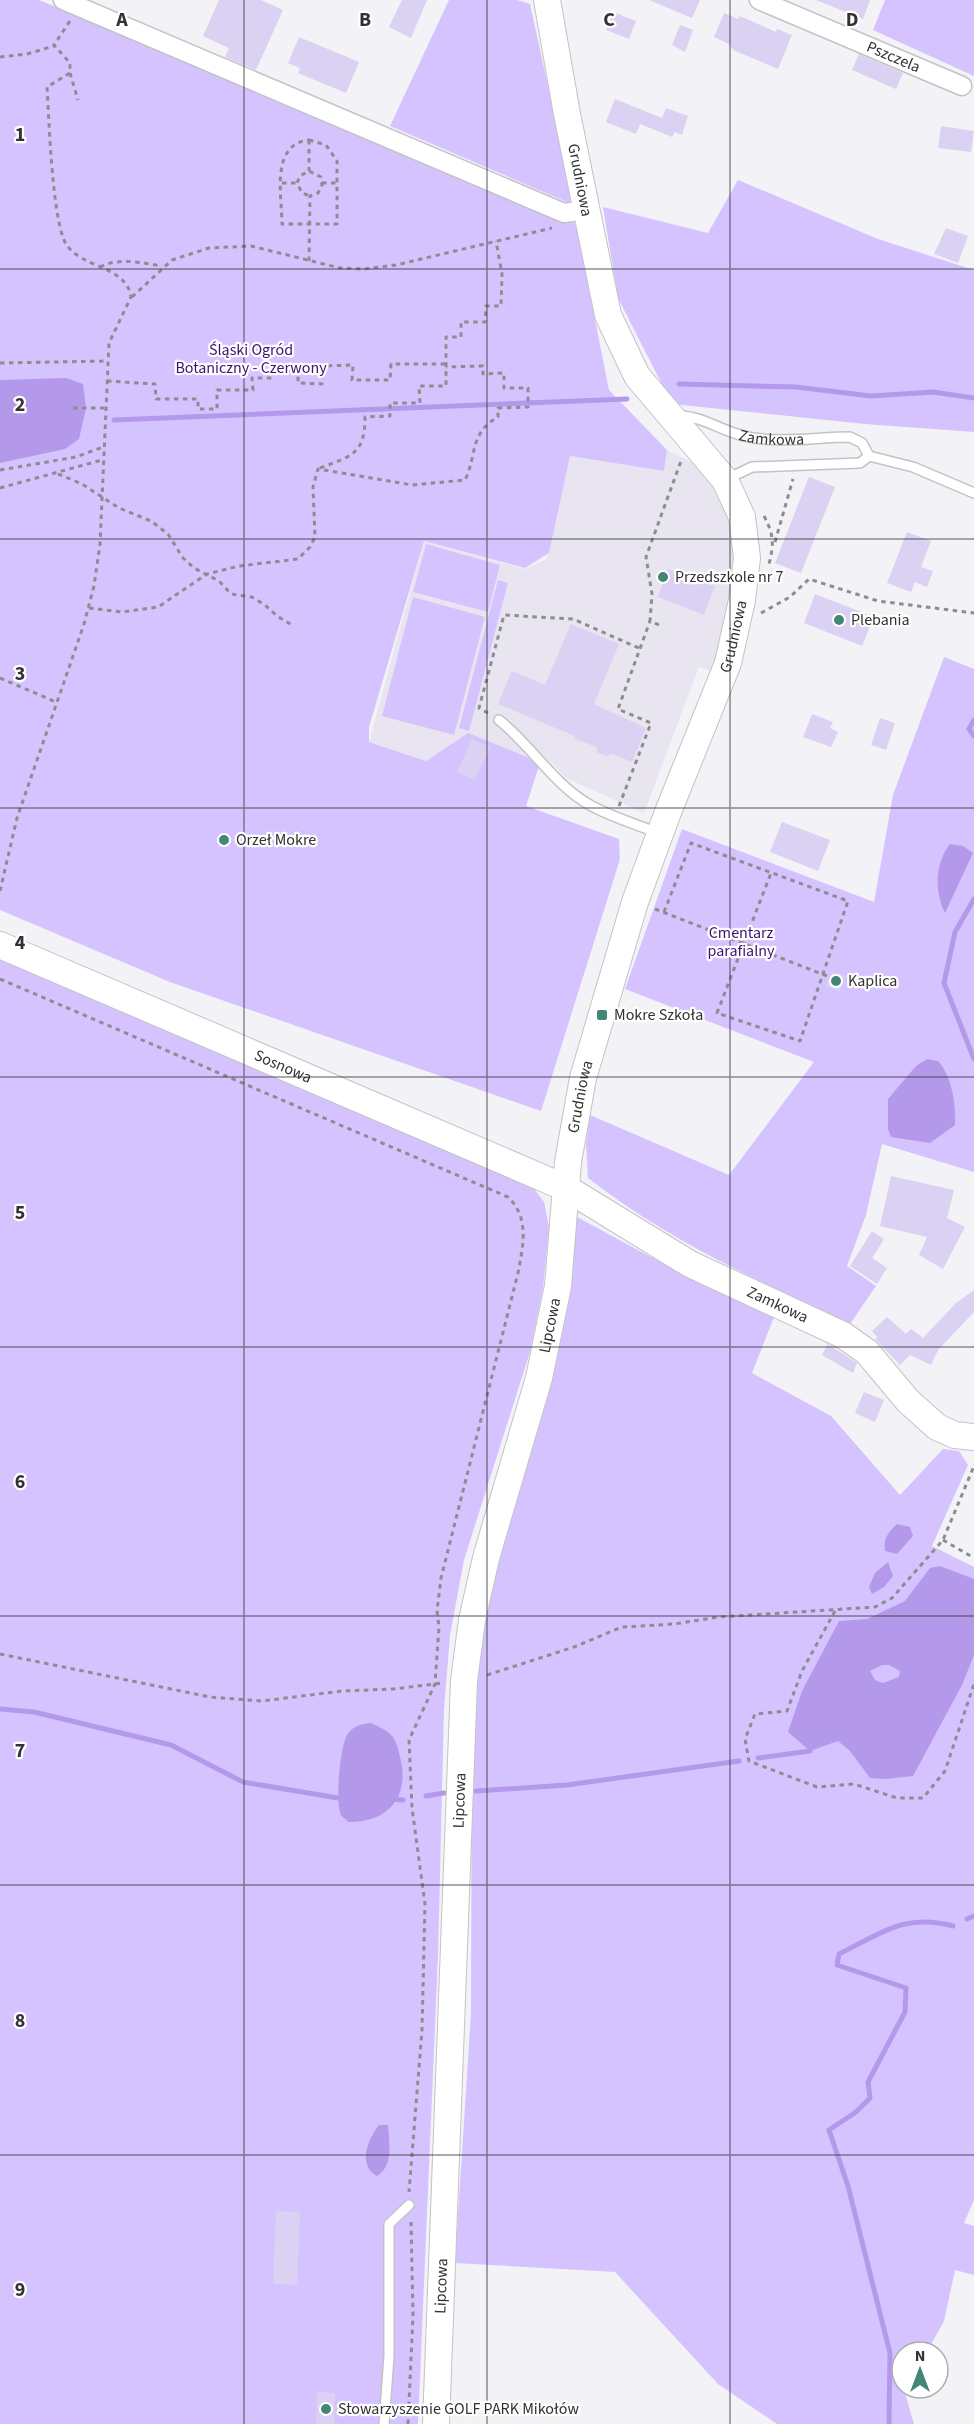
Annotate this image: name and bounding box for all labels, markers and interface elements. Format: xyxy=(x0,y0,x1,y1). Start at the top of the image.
text: A xyxy=(115,6,128,34)
text: B xyxy=(359,6,371,34)
text: C xyxy=(603,6,615,34)
text: D xyxy=(846,6,858,34)
street label: Pszczela xyxy=(863,36,924,78)
text: 1 xyxy=(15,121,25,149)
street label: Grudniowa xyxy=(562,142,598,218)
park label: Śląski Ogród Botaniczny - Czerwony xyxy=(175,339,327,379)
text: 2 xyxy=(15,391,25,419)
street label: Zamkowa xyxy=(737,424,805,451)
place label: Przedszkole nr 7 xyxy=(675,566,784,588)
marker: Przedszkole nr 7 xyxy=(656,570,670,584)
street label: Grudniowa xyxy=(714,598,753,676)
place label: Plebania xyxy=(851,609,910,631)
marker: Plebania xyxy=(832,613,846,627)
text: 3 xyxy=(15,660,25,688)
place label: Orzeł Mokre xyxy=(236,829,316,851)
marker: Orzeł Mokre xyxy=(217,833,231,847)
park label: Cmentarz parafialny xyxy=(708,922,775,962)
text: 4 xyxy=(15,929,26,957)
place label: Kaplica xyxy=(848,970,897,992)
marker: Kaplica xyxy=(829,974,843,988)
place label: Mokre Szkoła xyxy=(614,1004,703,1026)
marker: Mokre Szkoła xyxy=(595,1008,609,1022)
street label: Sosnowa xyxy=(251,1044,315,1089)
street label: Grudniowa xyxy=(562,1058,599,1135)
text: 5 xyxy=(15,1199,25,1227)
street label: Zamkowa xyxy=(743,1281,812,1328)
street label: Lipcowa xyxy=(533,1296,566,1355)
text: 6 xyxy=(15,1468,25,1496)
text: 7 xyxy=(15,1737,25,1765)
street label: Lipcowa xyxy=(447,1772,472,1829)
text: 8 xyxy=(15,2007,25,2035)
street label: Lipcowa xyxy=(429,2258,453,2314)
text: 9 xyxy=(15,2276,25,2304)
north arrow xyxy=(890,2340,950,2400)
text: N xyxy=(915,2345,925,2367)
place label: Stowarzyszenie GOLF PARK Mikołów xyxy=(338,2398,579,2420)
marker: Stowarzyszenie GOLF PARK Mikołów xyxy=(319,2402,333,2416)

